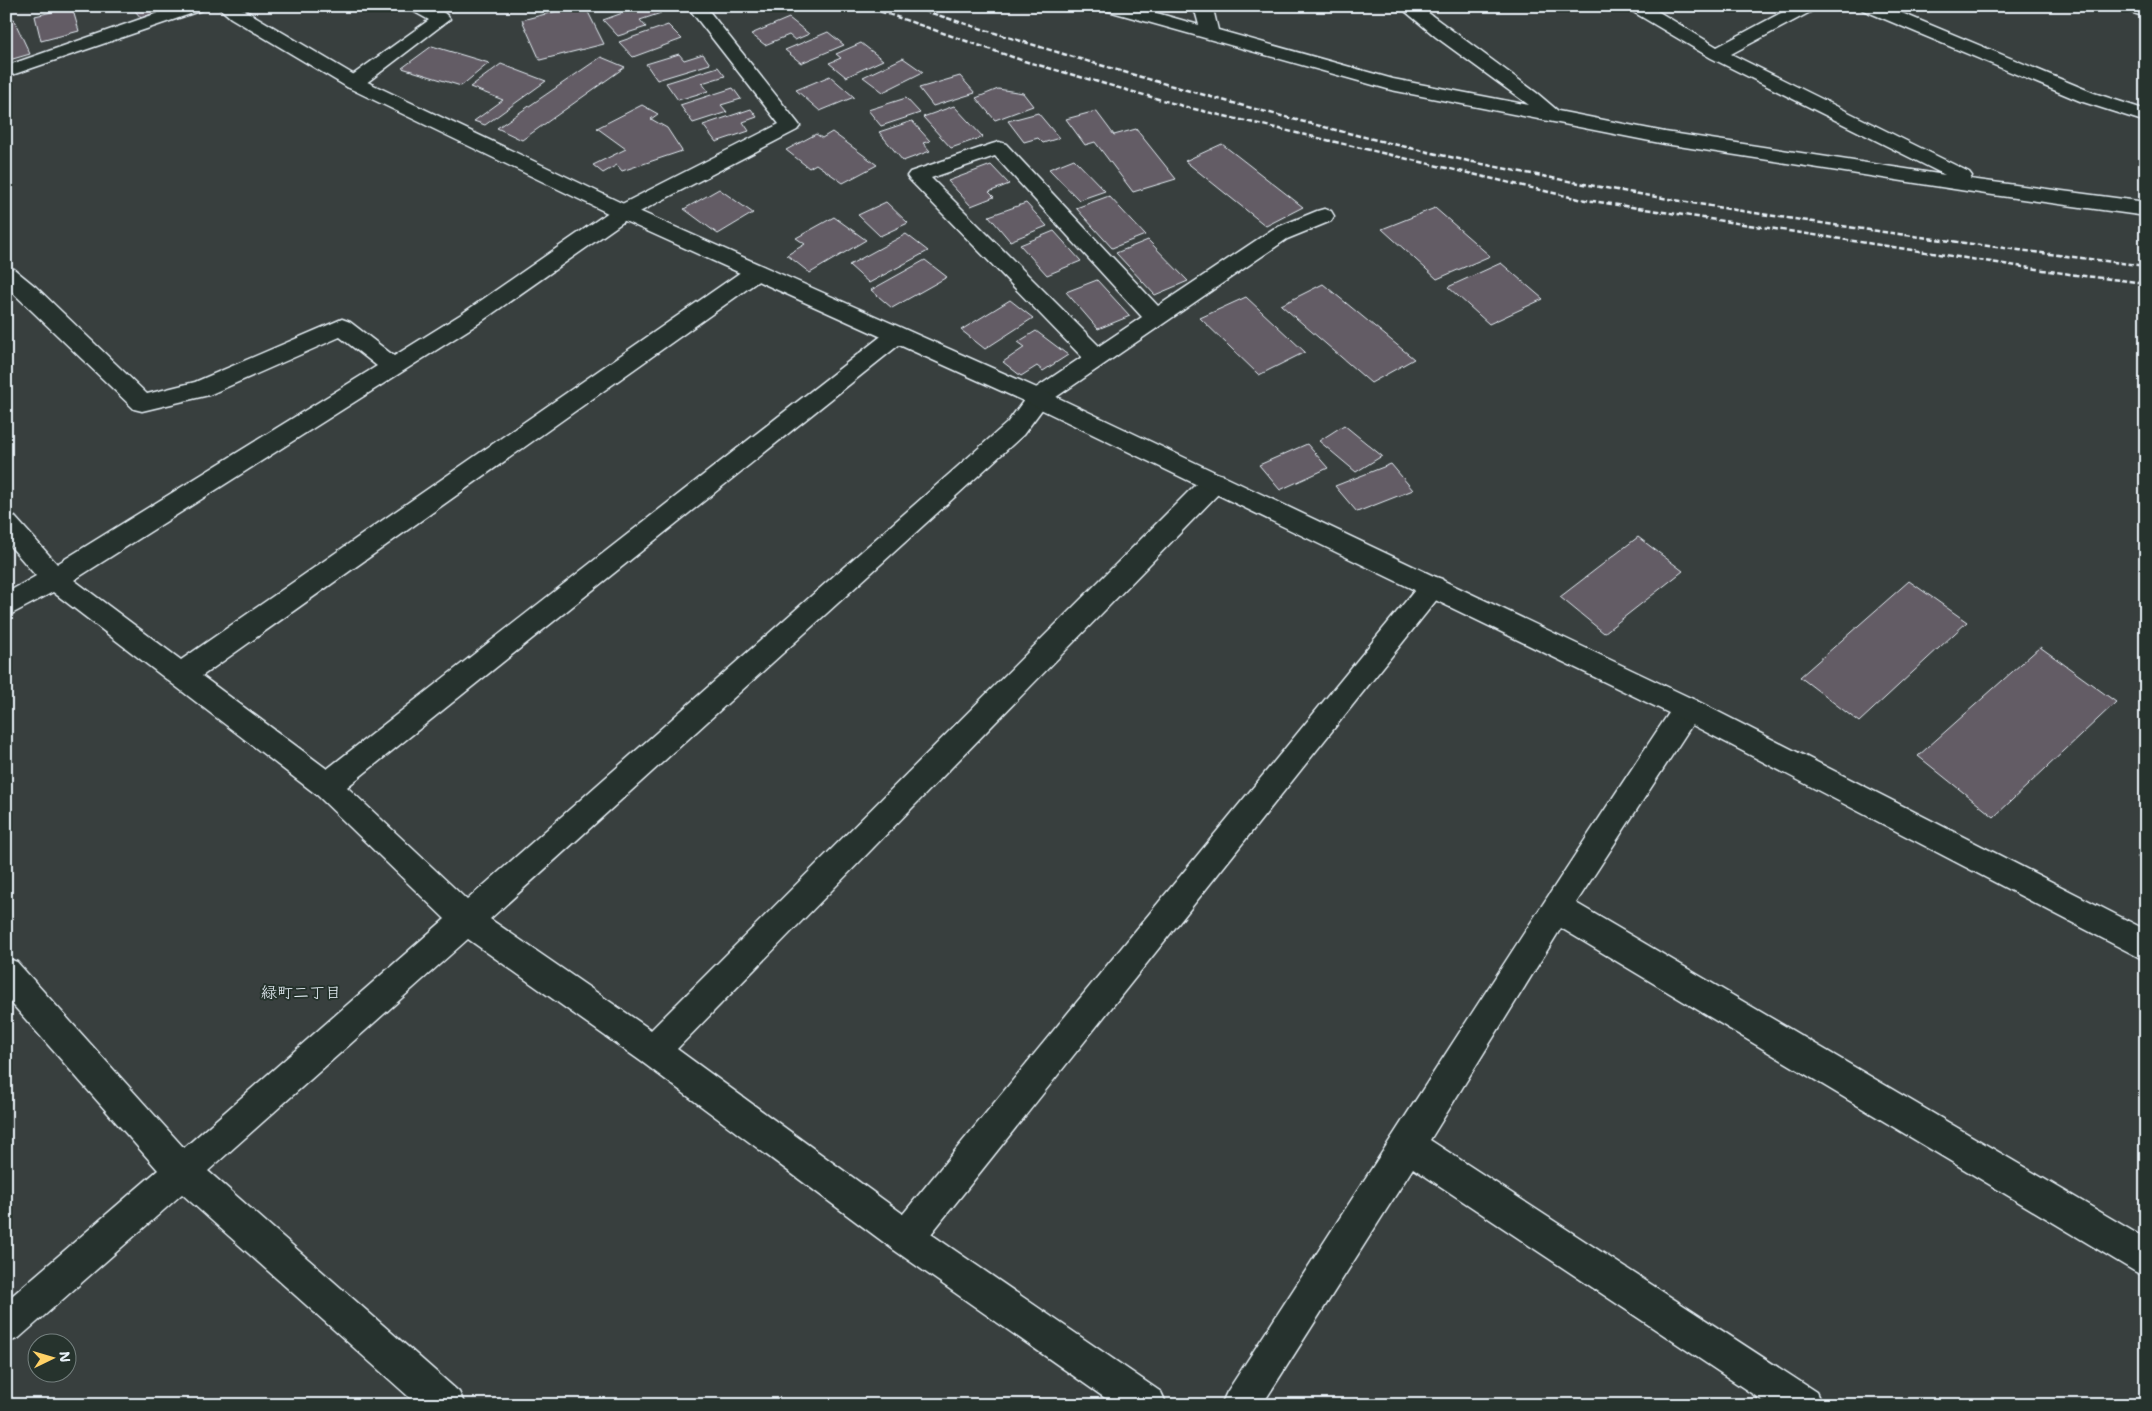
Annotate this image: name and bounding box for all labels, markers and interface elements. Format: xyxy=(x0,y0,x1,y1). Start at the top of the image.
district label: 緑町二丁目 xyxy=(261,982,341,1003)
north arrow xyxy=(28,1334,78,1384)
text: N xyxy=(56,1351,74,1363)

